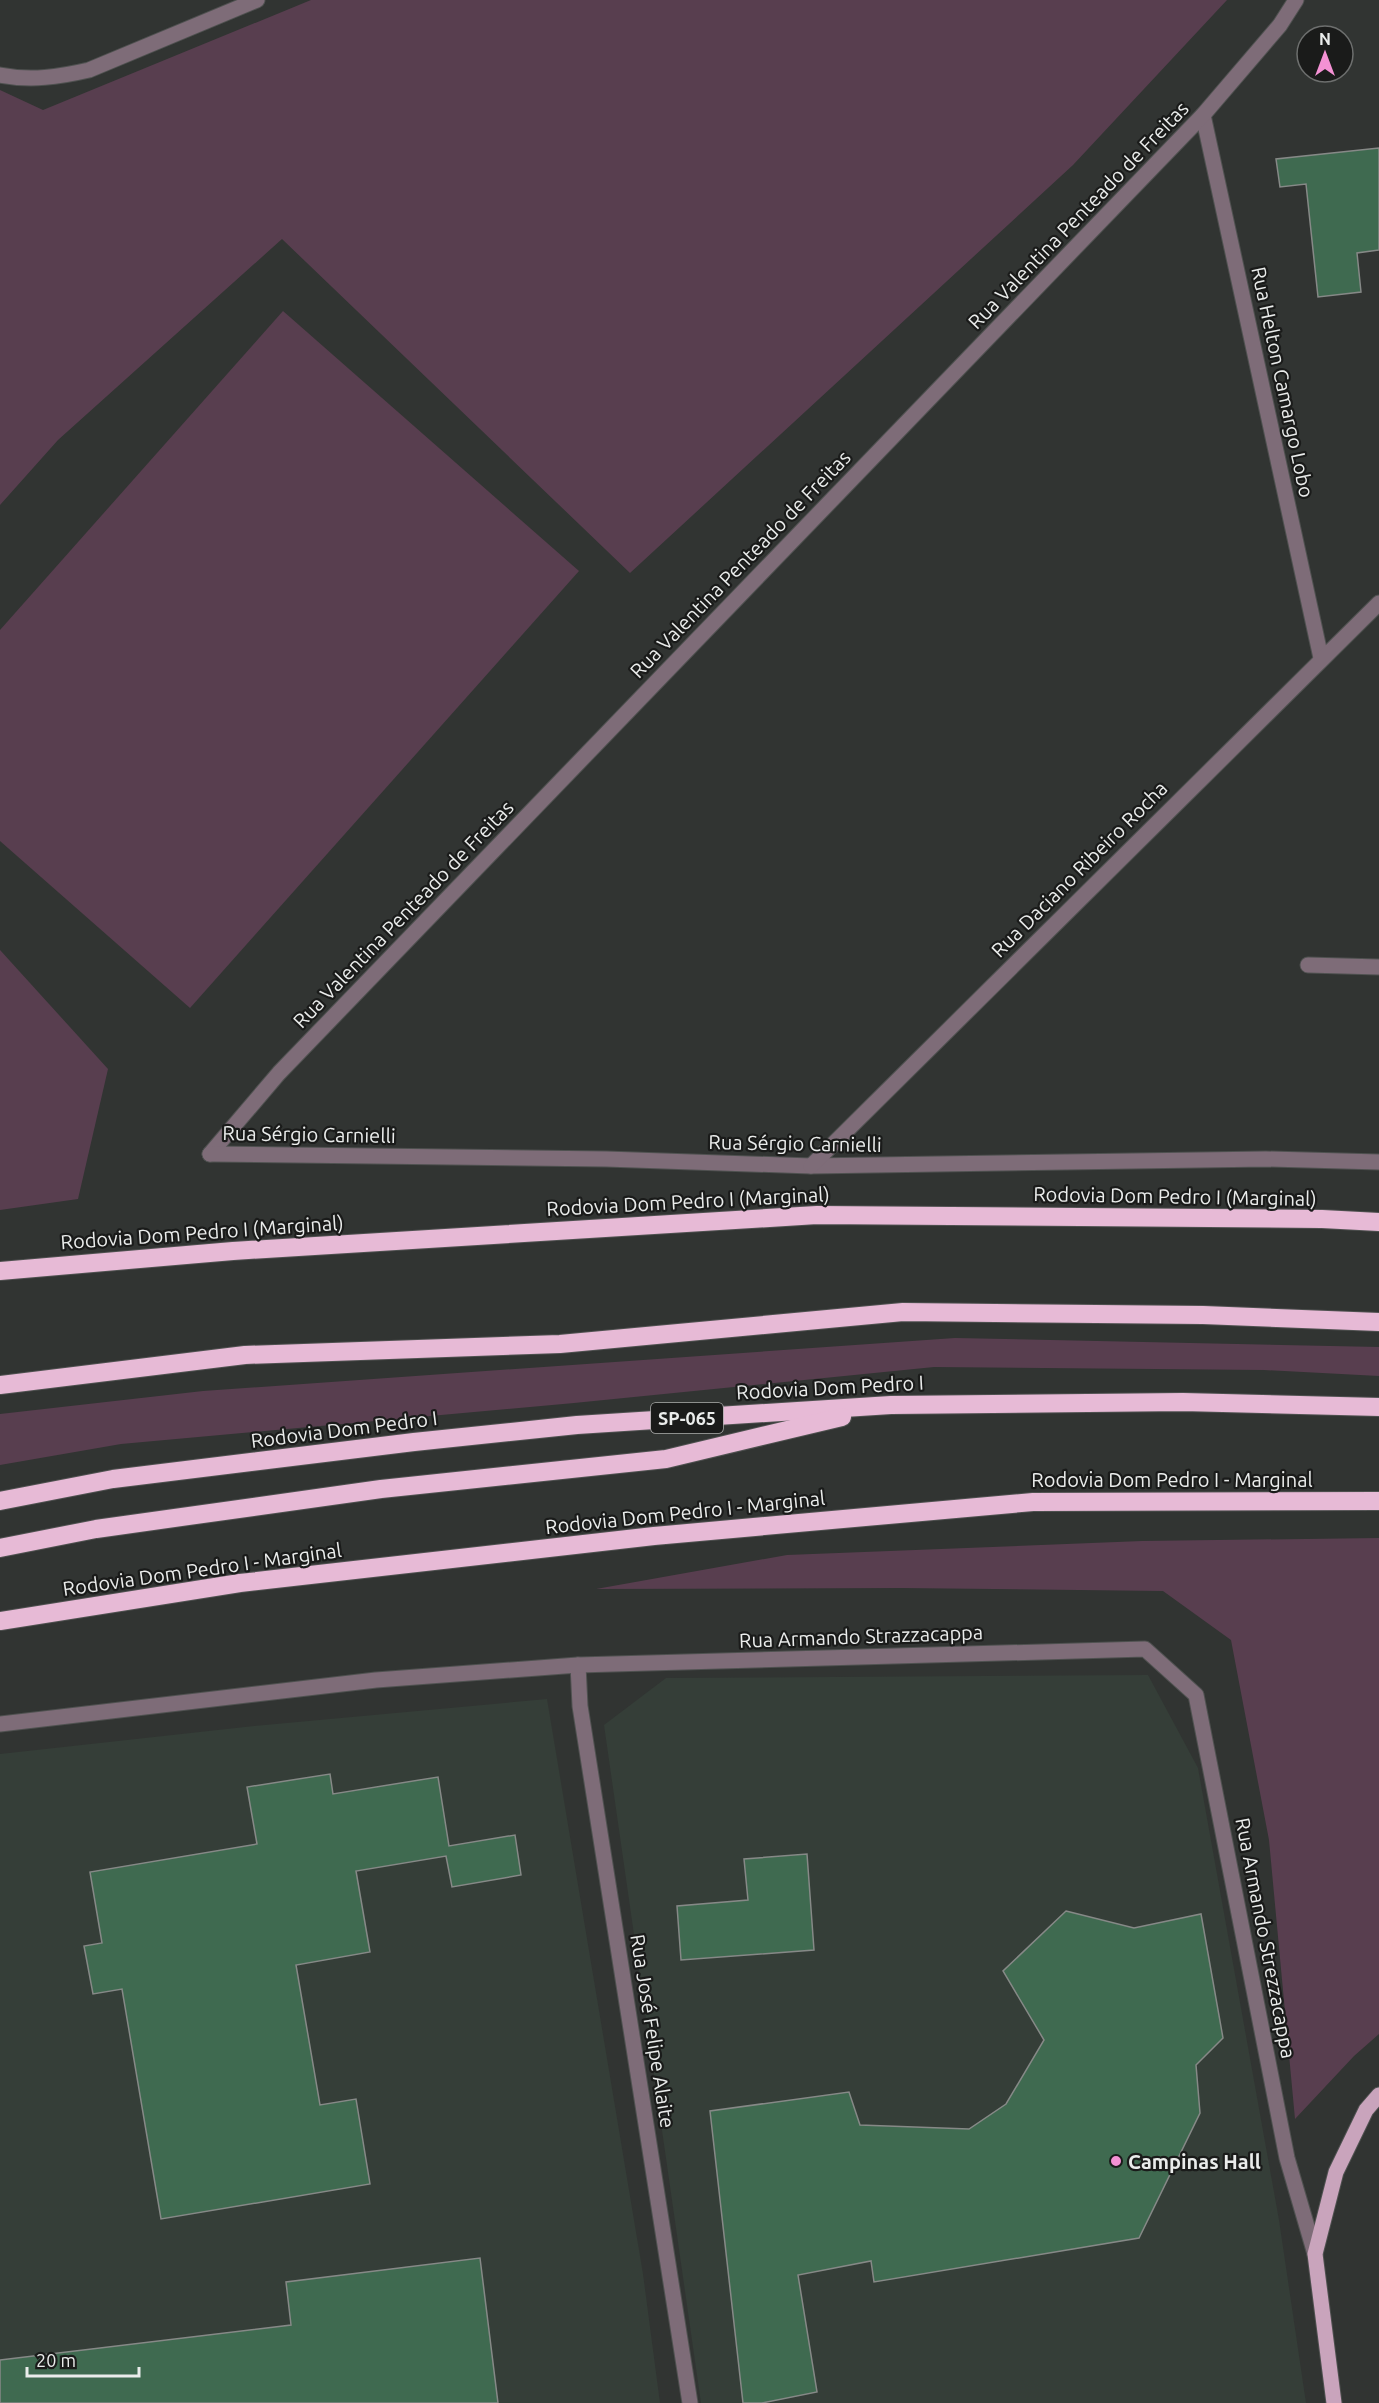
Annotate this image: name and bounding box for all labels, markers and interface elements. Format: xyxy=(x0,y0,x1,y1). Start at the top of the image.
north arrow xyxy=(1295,24,1355,84)
text: N xyxy=(1319,30,1331,48)
street label: Rua Valentina Penteado de Freitas xyxy=(963,97,1193,333)
street label: Rua Helton Camargo Lobo xyxy=(1247,265,1319,499)
street label: Rua Valentina Penteado de Freitas xyxy=(625,446,855,682)
street label: Rua Daciano Ribeiro Rocha xyxy=(986,776,1172,962)
street label: Rua Valentina Penteado de Freitas xyxy=(288,796,518,1032)
street label: Rua Sérgio Carnielli xyxy=(222,1121,396,1147)
street label: Rua Sérgio Carnielli xyxy=(708,1130,882,1156)
street label: Rodovia Dom Pedro I (Marginal) xyxy=(546,1182,830,1220)
street label: Rodovia Dom Pedro I (Marginal) xyxy=(1033,1182,1317,1210)
street label: Rodovia Dom Pedro I (Marginal) xyxy=(60,1211,344,1253)
street label: Rodovia Dom Pedro I xyxy=(736,1371,924,1403)
road number: SP-065 xyxy=(651,1403,723,1433)
street label: Rodovia Dom Pedro I xyxy=(249,1406,439,1452)
street label: Rodovia Dom Pedro I - Marginal xyxy=(1031,1468,1313,1491)
street label: Rodovia Dom Pedro I - Marginal xyxy=(544,1486,826,1538)
street label: Rodovia Dom Pedro I - Marginal xyxy=(61,1538,343,1600)
street label: Rua Armando Strazzacappa xyxy=(739,1620,983,1652)
street label: Rua Armando Strezzacappa xyxy=(1231,1816,1301,2060)
street label: Rua José Felipe Alaite xyxy=(626,1932,680,2130)
place label: Campinas Hall xyxy=(1128,2150,1261,2173)
marker: Campinas Hall xyxy=(1109,2154,1123,2168)
scale bar xyxy=(27,2340,140,2378)
text: 20 m xyxy=(36,2350,76,2370)

